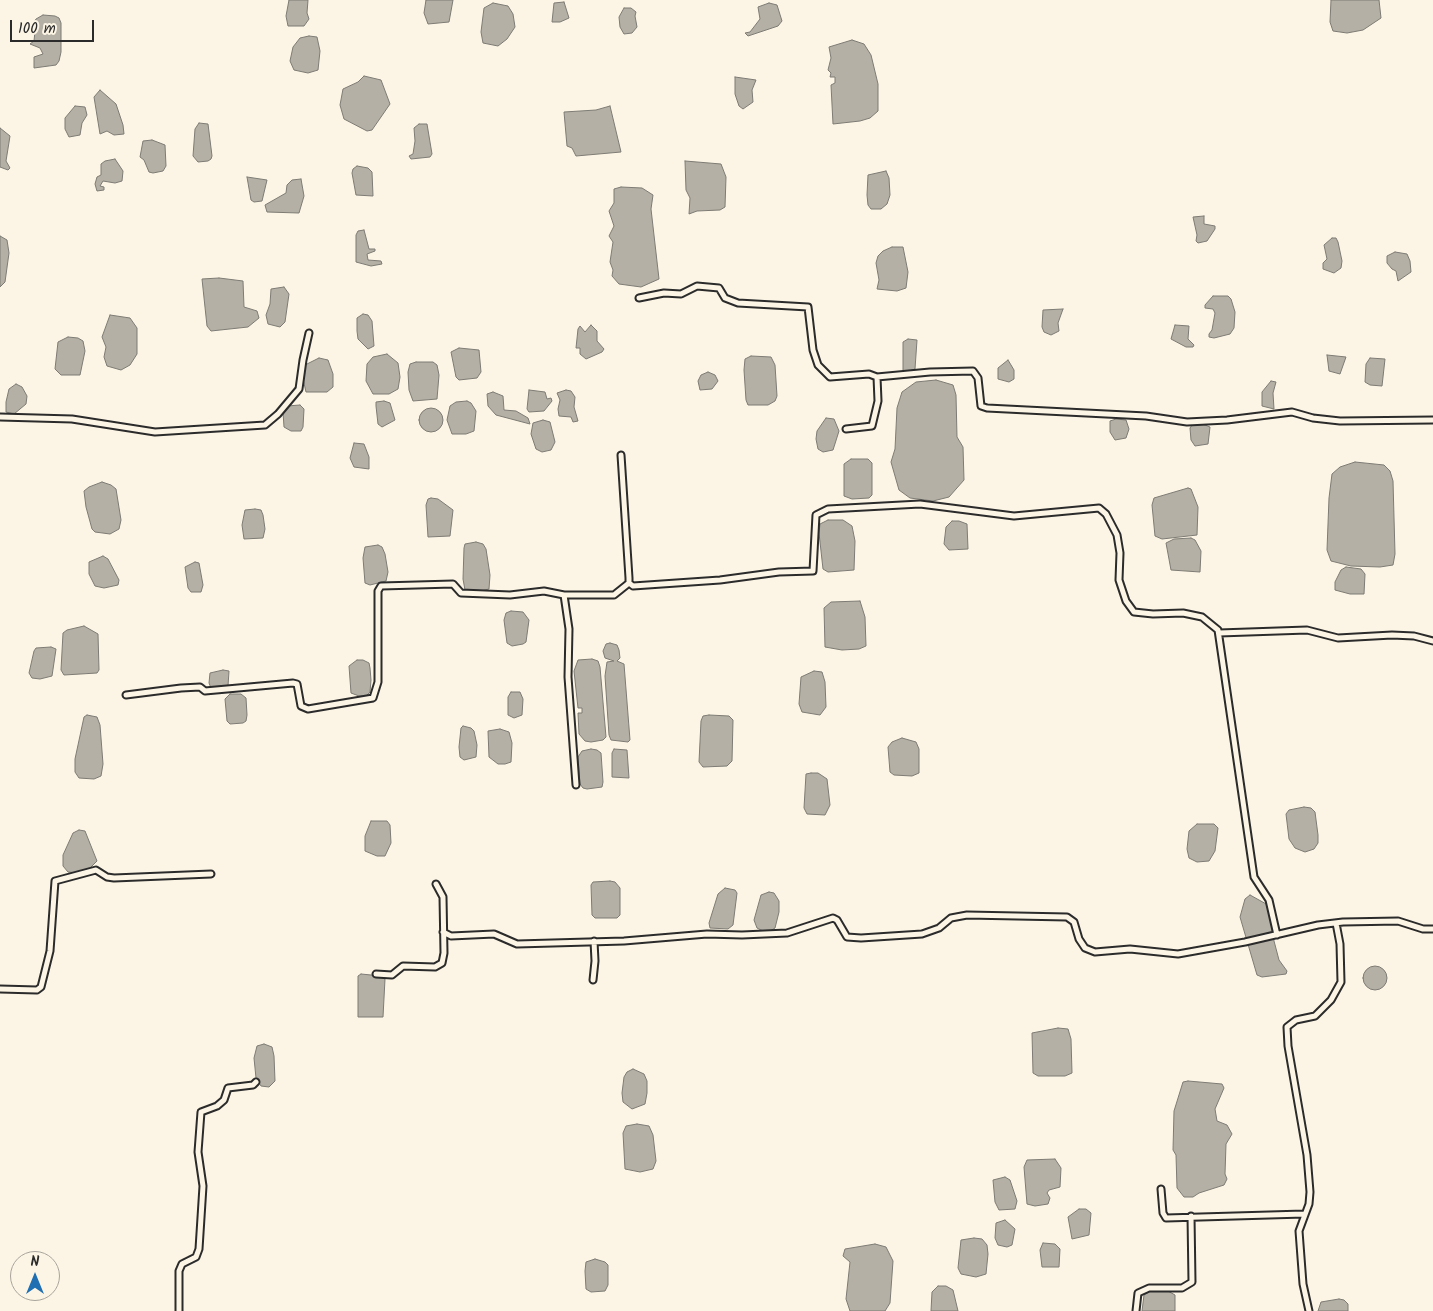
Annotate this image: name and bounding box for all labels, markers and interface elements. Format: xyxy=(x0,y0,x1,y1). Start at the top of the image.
scale bar xyxy=(12,10,96,42)
text: 100 m xyxy=(18,17,56,41)
north arrow xyxy=(10,1251,60,1301)
text: N xyxy=(31,1251,39,1273)

